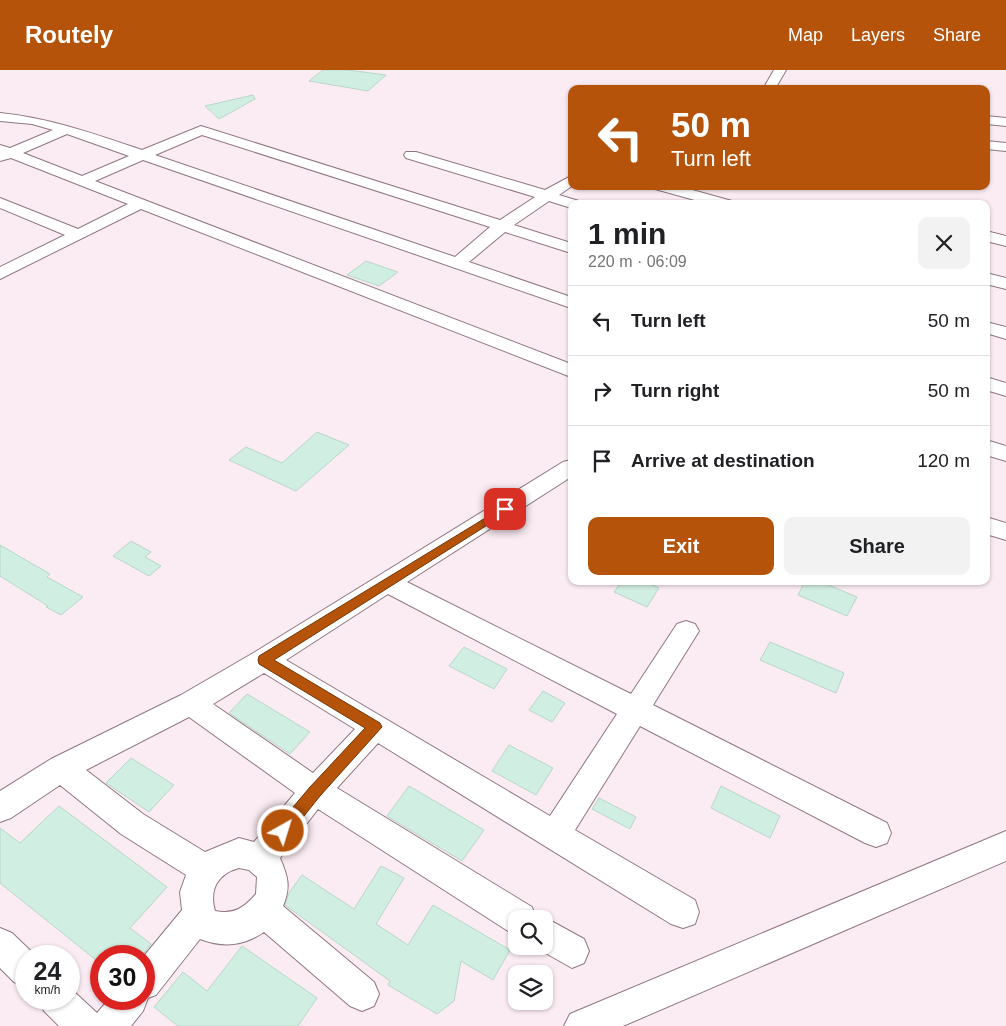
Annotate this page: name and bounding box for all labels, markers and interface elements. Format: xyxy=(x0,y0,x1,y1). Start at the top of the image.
text: Routely xyxy=(25,21,113,48)
text: Map xyxy=(788,25,823,45)
text: Layers xyxy=(851,25,905,45)
text: Share xyxy=(933,25,981,45)
icon: left xyxy=(588,105,653,170)
text: 50 m xyxy=(671,105,751,144)
text: Turn left xyxy=(671,146,751,171)
text: 1 min xyxy=(588,217,666,250)
button: close xyxy=(918,217,970,269)
text: 220 m · 06:09 xyxy=(588,253,687,270)
icon: left xyxy=(588,307,616,335)
text: Turn left xyxy=(631,310,706,331)
text: 50 m xyxy=(928,310,970,331)
icon: right xyxy=(588,377,616,405)
text: Turn right xyxy=(631,380,719,401)
text: 50 m xyxy=(928,380,970,401)
icon: arrive xyxy=(588,447,616,475)
text: Arrive at destination xyxy=(631,450,815,471)
text: 120 m xyxy=(917,450,970,471)
pin xyxy=(484,488,526,530)
icon: arrive xyxy=(491,495,519,523)
button: Exit xyxy=(588,517,774,575)
button: Share xyxy=(784,517,970,575)
position arrow xyxy=(256,804,308,856)
map controls xyxy=(508,910,553,1010)
button: search xyxy=(508,910,553,955)
speed limit sign: 30 xyxy=(90,945,155,1010)
text: 24 xyxy=(34,957,61,985)
button: layers xyxy=(508,965,553,1010)
text: km/h xyxy=(34,983,61,997)

